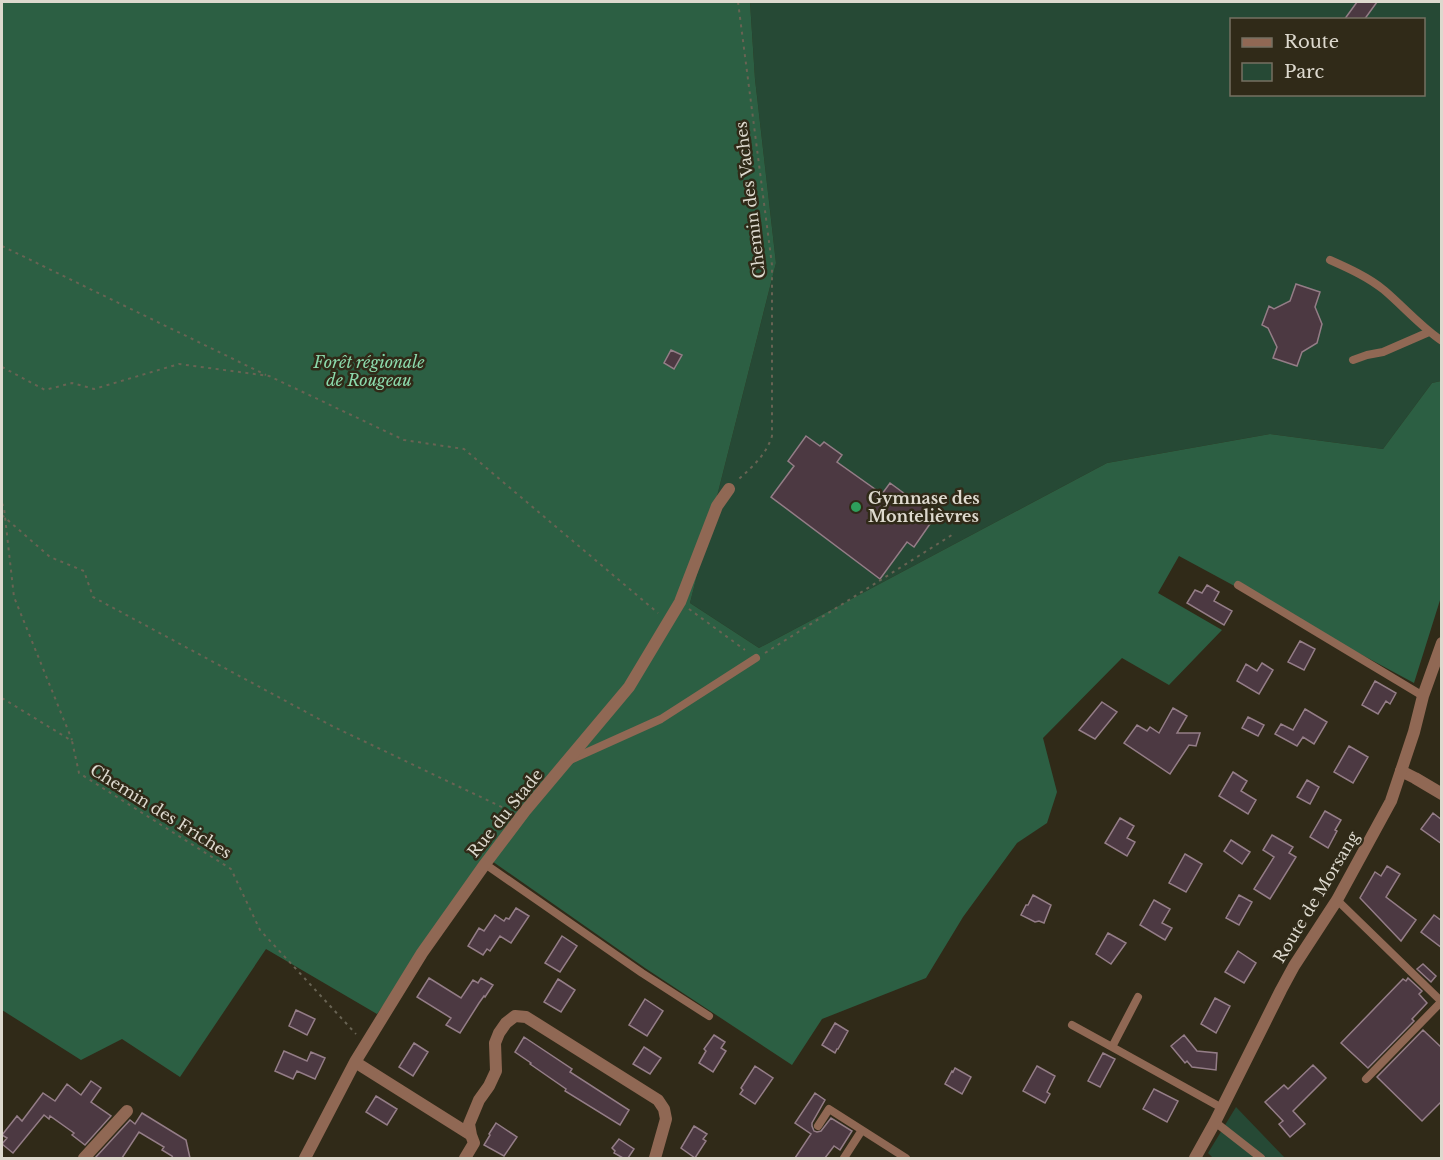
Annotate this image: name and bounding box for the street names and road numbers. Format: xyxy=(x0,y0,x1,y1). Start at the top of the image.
street label: Chemin des Vaches xyxy=(730,120,770,280)
street label: Chemin des Friches xyxy=(87,759,235,863)
street label: Rue du Stade xyxy=(463,765,547,861)
street label: Route de Morsang xyxy=(1269,827,1363,966)

